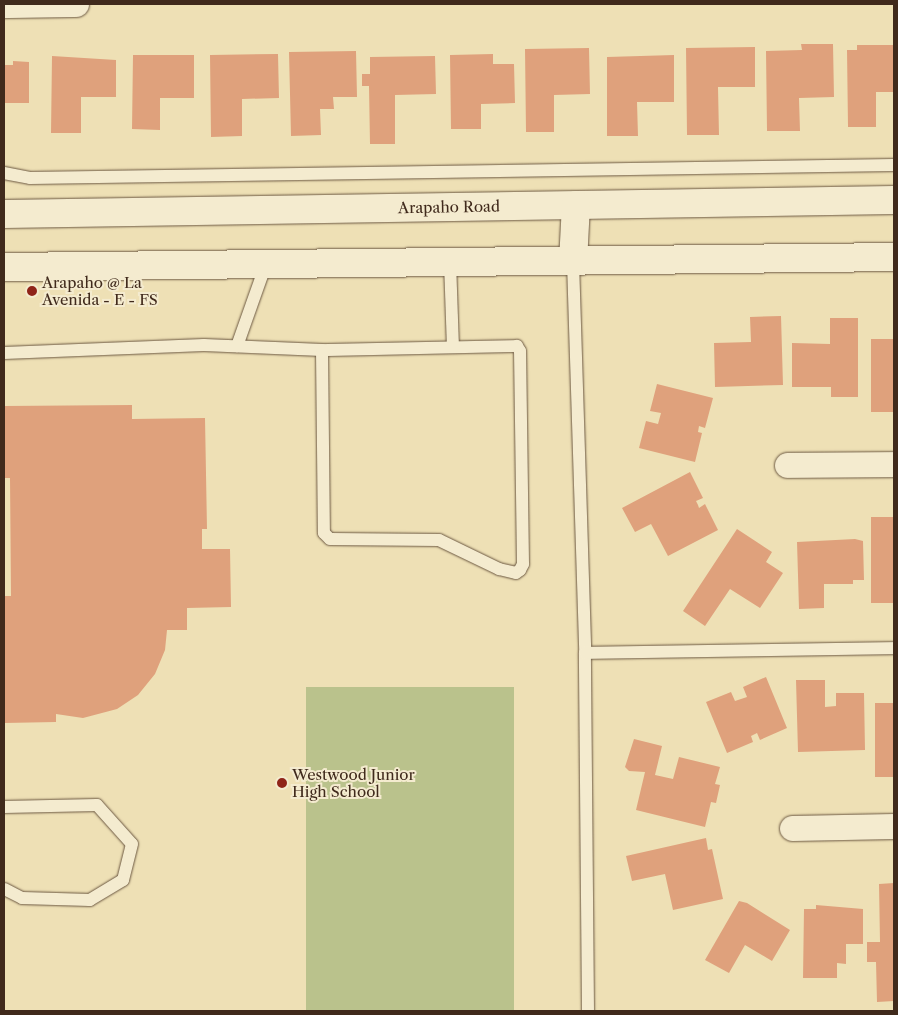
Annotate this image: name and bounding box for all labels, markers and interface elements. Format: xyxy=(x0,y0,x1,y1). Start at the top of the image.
street label: Arapaho Road xyxy=(398,197,500,217)
place label: Arapaho @ La Avenida - E - FS xyxy=(42,273,158,308)
marker: Arapaho @ La Avenida - E - FS xyxy=(26,285,38,297)
place label: Westwood Junior High School xyxy=(292,765,415,800)
marker: Westwood Junior High School xyxy=(276,777,288,789)

